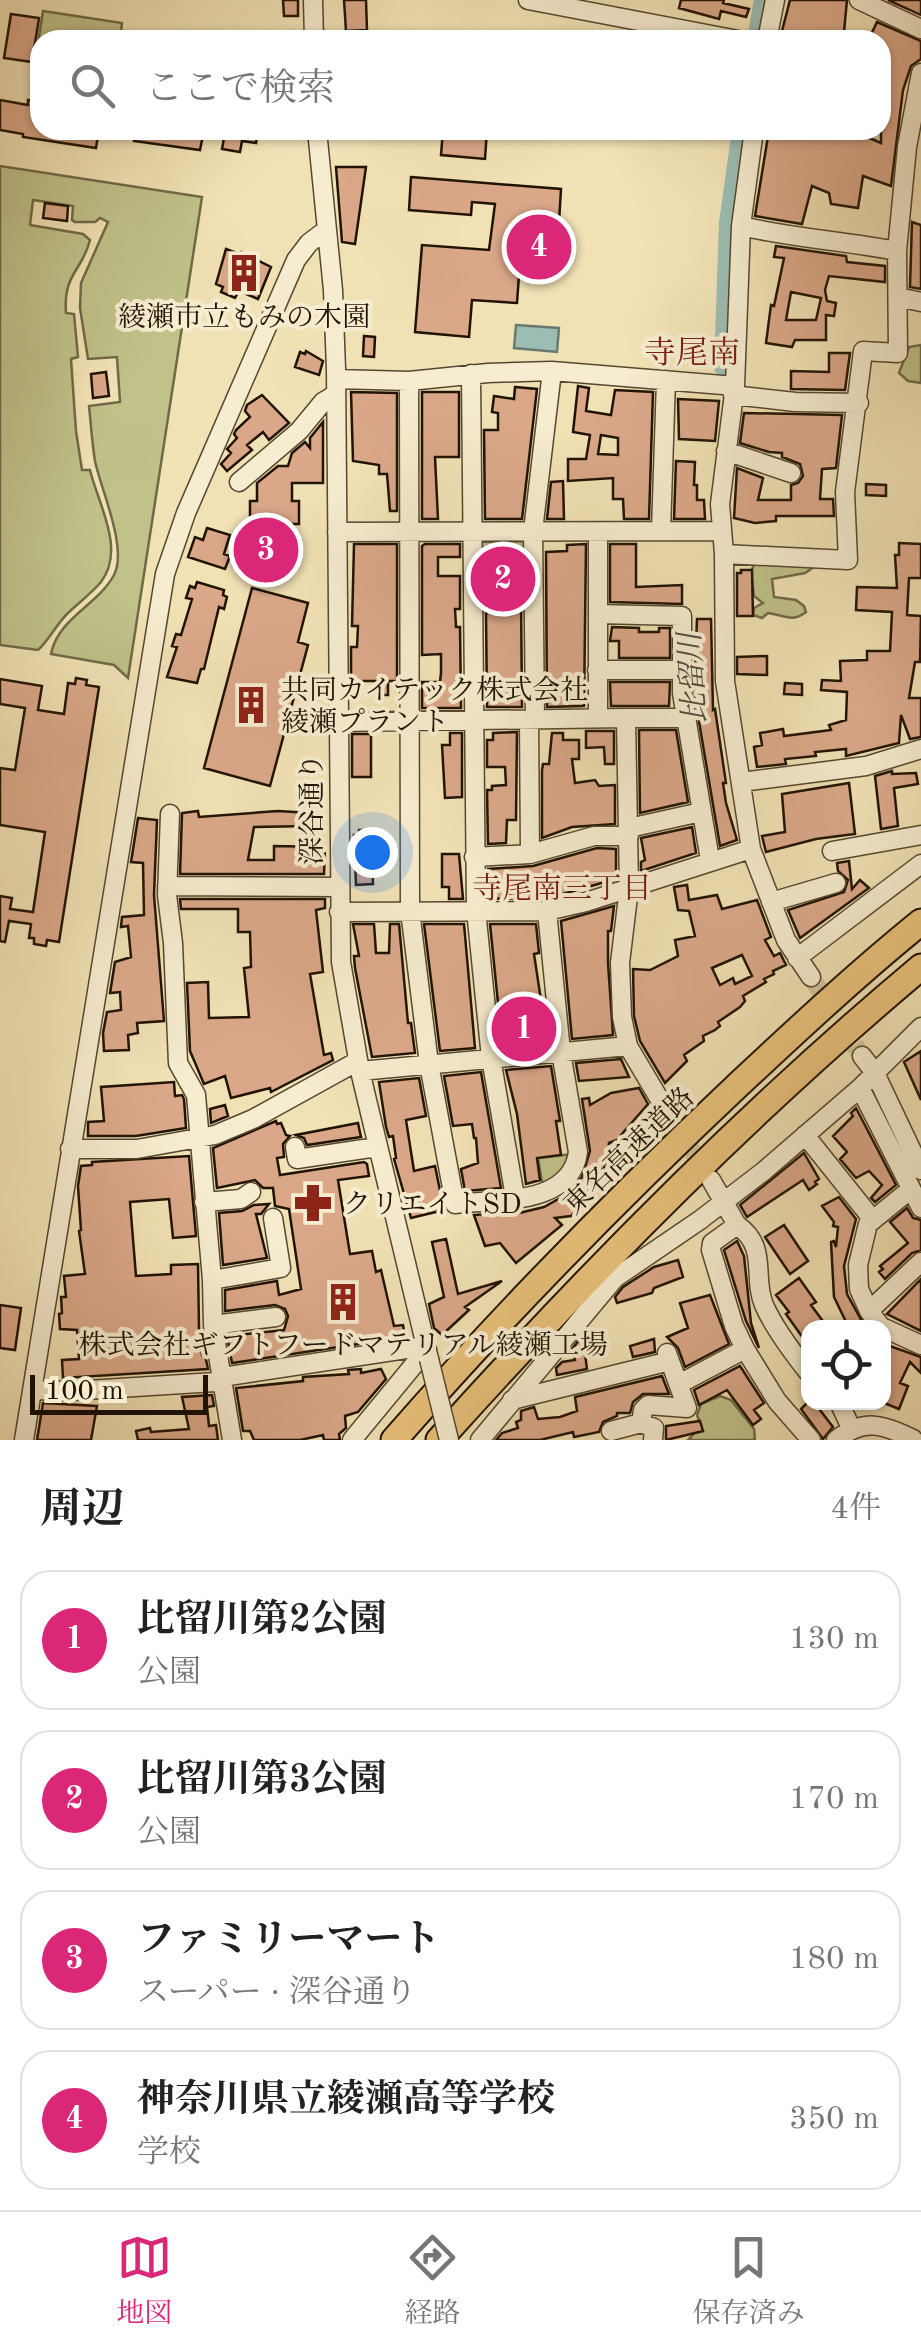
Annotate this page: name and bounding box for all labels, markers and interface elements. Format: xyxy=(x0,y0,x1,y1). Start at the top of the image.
search box xyxy=(30,30,891,140)
icon: search xyxy=(65,58,120,113)
text: ここで検索 xyxy=(145,71,335,109)
pin: 4 xyxy=(506,210,572,284)
building icon: 綾瀬市立もみの木園 xyxy=(223,252,265,294)
place label: 綾瀬市立もみの木園 xyxy=(118,302,370,333)
district label: 寺尾南 xyxy=(644,336,740,371)
pin: 3 xyxy=(234,512,298,588)
pin: 2 xyxy=(470,542,536,616)
water label: 比留川 xyxy=(673,629,712,724)
place label: 共同カイテック株式会社 綾瀬プラント xyxy=(281,675,588,738)
building icon: 共同カイテック株式会社 綾瀬プラント xyxy=(230,684,272,726)
street label: 深谷通り xyxy=(297,753,328,865)
your location xyxy=(347,827,398,878)
district label: 寺尾南三丁目 xyxy=(472,872,652,905)
pin: 1 xyxy=(492,992,556,1066)
street label: 東名高速道路 xyxy=(558,1082,700,1221)
pharmacy icon: クリエイトSD xyxy=(292,1182,334,1224)
place label: クリエイトSD xyxy=(343,1191,522,1220)
building icon: 株式会社ギフトフードマテリアル綾瀬工場 xyxy=(322,1281,364,1323)
map controls xyxy=(801,1320,891,1410)
button: locate xyxy=(801,1320,891,1410)
place label: 株式会社ギフトフードマテリアル綾瀬工場 xyxy=(78,1330,608,1361)
scale bar xyxy=(30,1370,208,1414)
text: 100 m xyxy=(45,1378,124,1406)
text: 周辺 xyxy=(40,1490,124,1532)
text: 4件 xyxy=(830,1494,881,1526)
text: 比留川第2公園 xyxy=(137,1602,387,1640)
text: 1 xyxy=(65,1624,84,1656)
text: 130 m xyxy=(789,1624,879,1656)
text: 公園 xyxy=(137,1658,201,1690)
text: 比留川第3公園 xyxy=(137,1762,387,1800)
text: 2 xyxy=(65,1784,84,1816)
text: 170 m xyxy=(789,1784,879,1816)
text: 公園 xyxy=(137,1818,201,1850)
text: ファミリーマート xyxy=(137,1922,440,1960)
text: 3 xyxy=(65,1944,84,1976)
text: 180 m xyxy=(789,1944,879,1976)
text: スーパー · 深谷通り xyxy=(137,1978,417,2010)
text: 神奈川県立綾瀬高等学校 xyxy=(137,2082,555,2120)
text: 4 xyxy=(65,2104,84,2136)
text: 350 m xyxy=(789,2104,879,2136)
text: 学校 xyxy=(137,2138,201,2170)
tab: 地図 xyxy=(116,2230,172,2333)
tab: 経路 xyxy=(404,2230,461,2333)
tab: 保存済み xyxy=(693,2230,805,2333)

